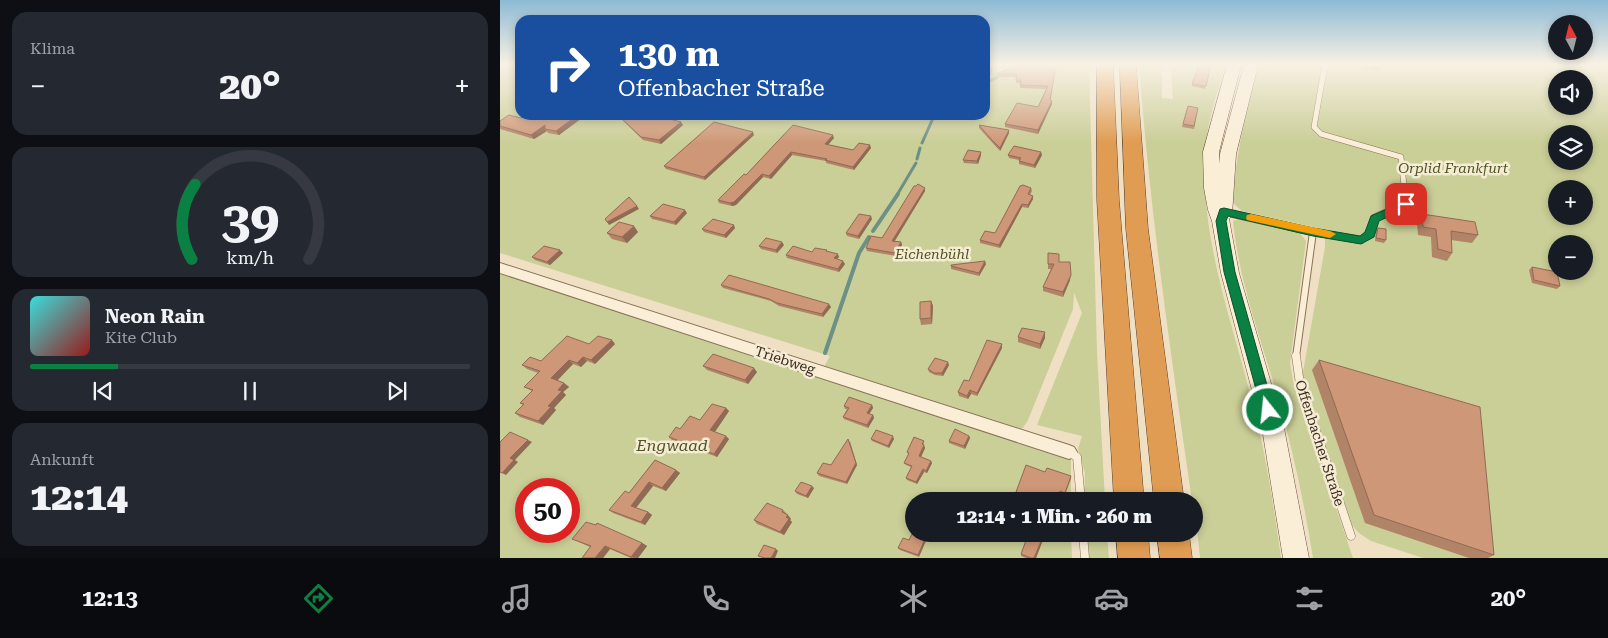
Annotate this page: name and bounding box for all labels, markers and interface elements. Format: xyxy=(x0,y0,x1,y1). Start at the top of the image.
north arrow xyxy=(1548,15,1592,60)
map controls xyxy=(1548,15,1593,280)
text: 130 m xyxy=(618,34,719,75)
icon: right xyxy=(535,35,600,100)
text: Klima xyxy=(30,39,75,58)
text: 20° xyxy=(219,64,281,108)
text: − xyxy=(30,70,46,103)
text: + xyxy=(454,70,470,103)
button: sound xyxy=(1548,70,1593,115)
text: Offenbacher Straße xyxy=(618,76,825,101)
button: layers xyxy=(1548,125,1593,170)
park label: Orplid Frankfurt xyxy=(1398,160,1509,176)
button: + xyxy=(1548,180,1593,225)
pin xyxy=(1385,183,1427,225)
text: 39 xyxy=(221,190,279,251)
icon: arrive xyxy=(1392,190,1420,218)
button: − xyxy=(1548,235,1593,280)
park label: Eichenbühl xyxy=(894,246,969,262)
text: km/h xyxy=(226,247,274,268)
text: Neon Rain xyxy=(105,305,205,328)
text: Kite Club xyxy=(105,328,177,347)
street label: Triebweg xyxy=(753,343,817,377)
icon: previous xyxy=(89,377,117,405)
icon: pause xyxy=(236,377,264,405)
icon: next xyxy=(383,377,411,405)
street label: Offenbacher Straße xyxy=(1292,378,1348,508)
position arrow xyxy=(1241,383,1293,435)
park label: Engwaad xyxy=(635,436,708,455)
text: Ankunft xyxy=(30,450,94,469)
text: 12:14 xyxy=(30,475,128,519)
speed limit sign: 50 xyxy=(515,478,580,543)
text: 12:14 · 1 Min. · 260 m xyxy=(956,505,1152,528)
icon: directions xyxy=(301,581,336,616)
icon: music xyxy=(499,581,534,616)
icon: phone xyxy=(698,581,733,616)
icon: climate xyxy=(896,581,931,616)
icon: car xyxy=(1094,581,1129,616)
icon: filters xyxy=(1292,581,1327,616)
text: 12:13 xyxy=(82,586,138,611)
text: 20° xyxy=(1491,586,1526,611)

